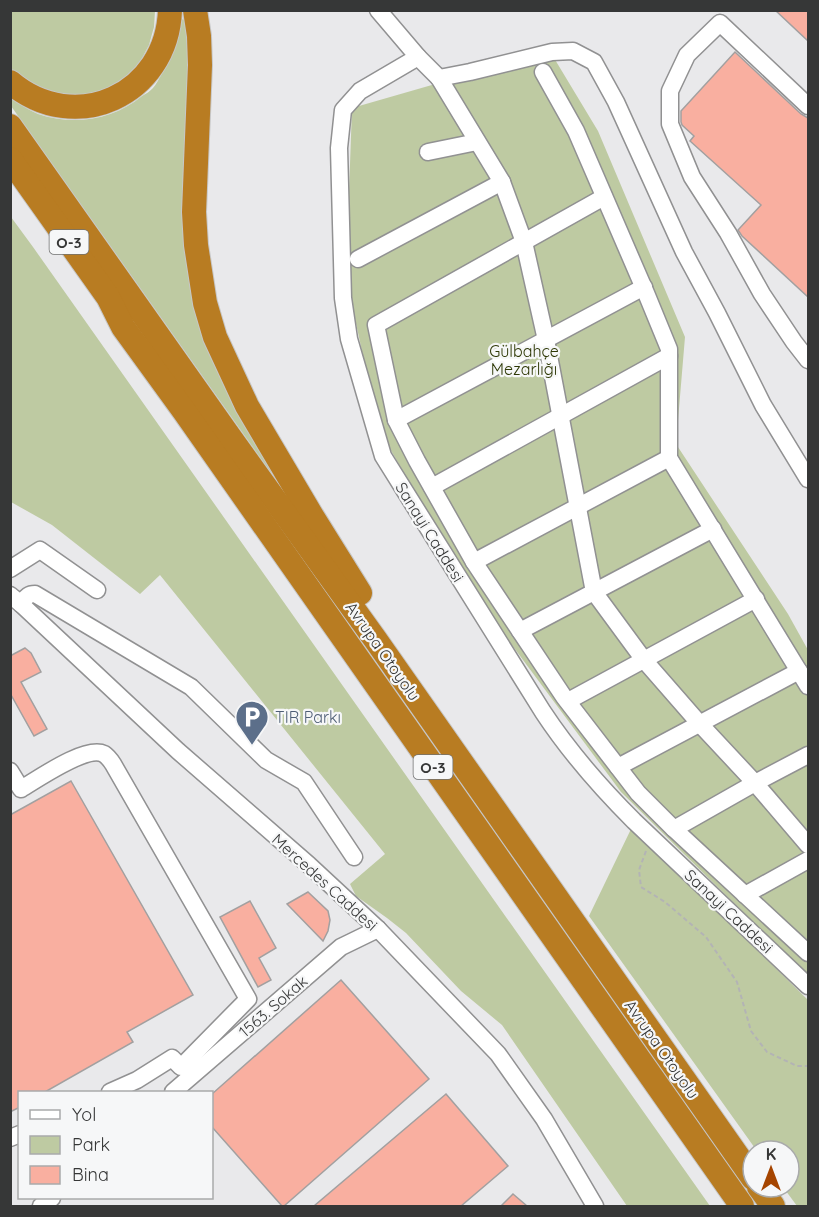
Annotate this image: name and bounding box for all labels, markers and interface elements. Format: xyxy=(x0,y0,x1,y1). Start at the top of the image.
road number: O-3 xyxy=(50,230,88,254)
park label: Gülbahçe Mezarlığı xyxy=(489,341,559,379)
street label: Sanayi Caddesi xyxy=(391,478,469,586)
street label: Avrupa Otoyolu xyxy=(342,598,424,704)
parking icon: TIR Parkı xyxy=(234,699,270,746)
place label: TIR Parkı xyxy=(275,707,341,727)
road number: O-3 xyxy=(414,755,452,779)
street label: Mercedes Caddesi xyxy=(268,829,382,935)
street label: Sanayi Caddesi xyxy=(680,865,778,957)
street label: 1563. Sokak xyxy=(235,971,311,1041)
street label: Avrupa Otoyolu xyxy=(621,996,703,1102)
legend xyxy=(18,1091,213,1199)
text: Yol xyxy=(72,1103,96,1126)
text: Park xyxy=(72,1133,110,1156)
north arrow xyxy=(741,1139,801,1199)
text: K xyxy=(766,1144,776,1164)
text: Bina xyxy=(72,1163,109,1186)

